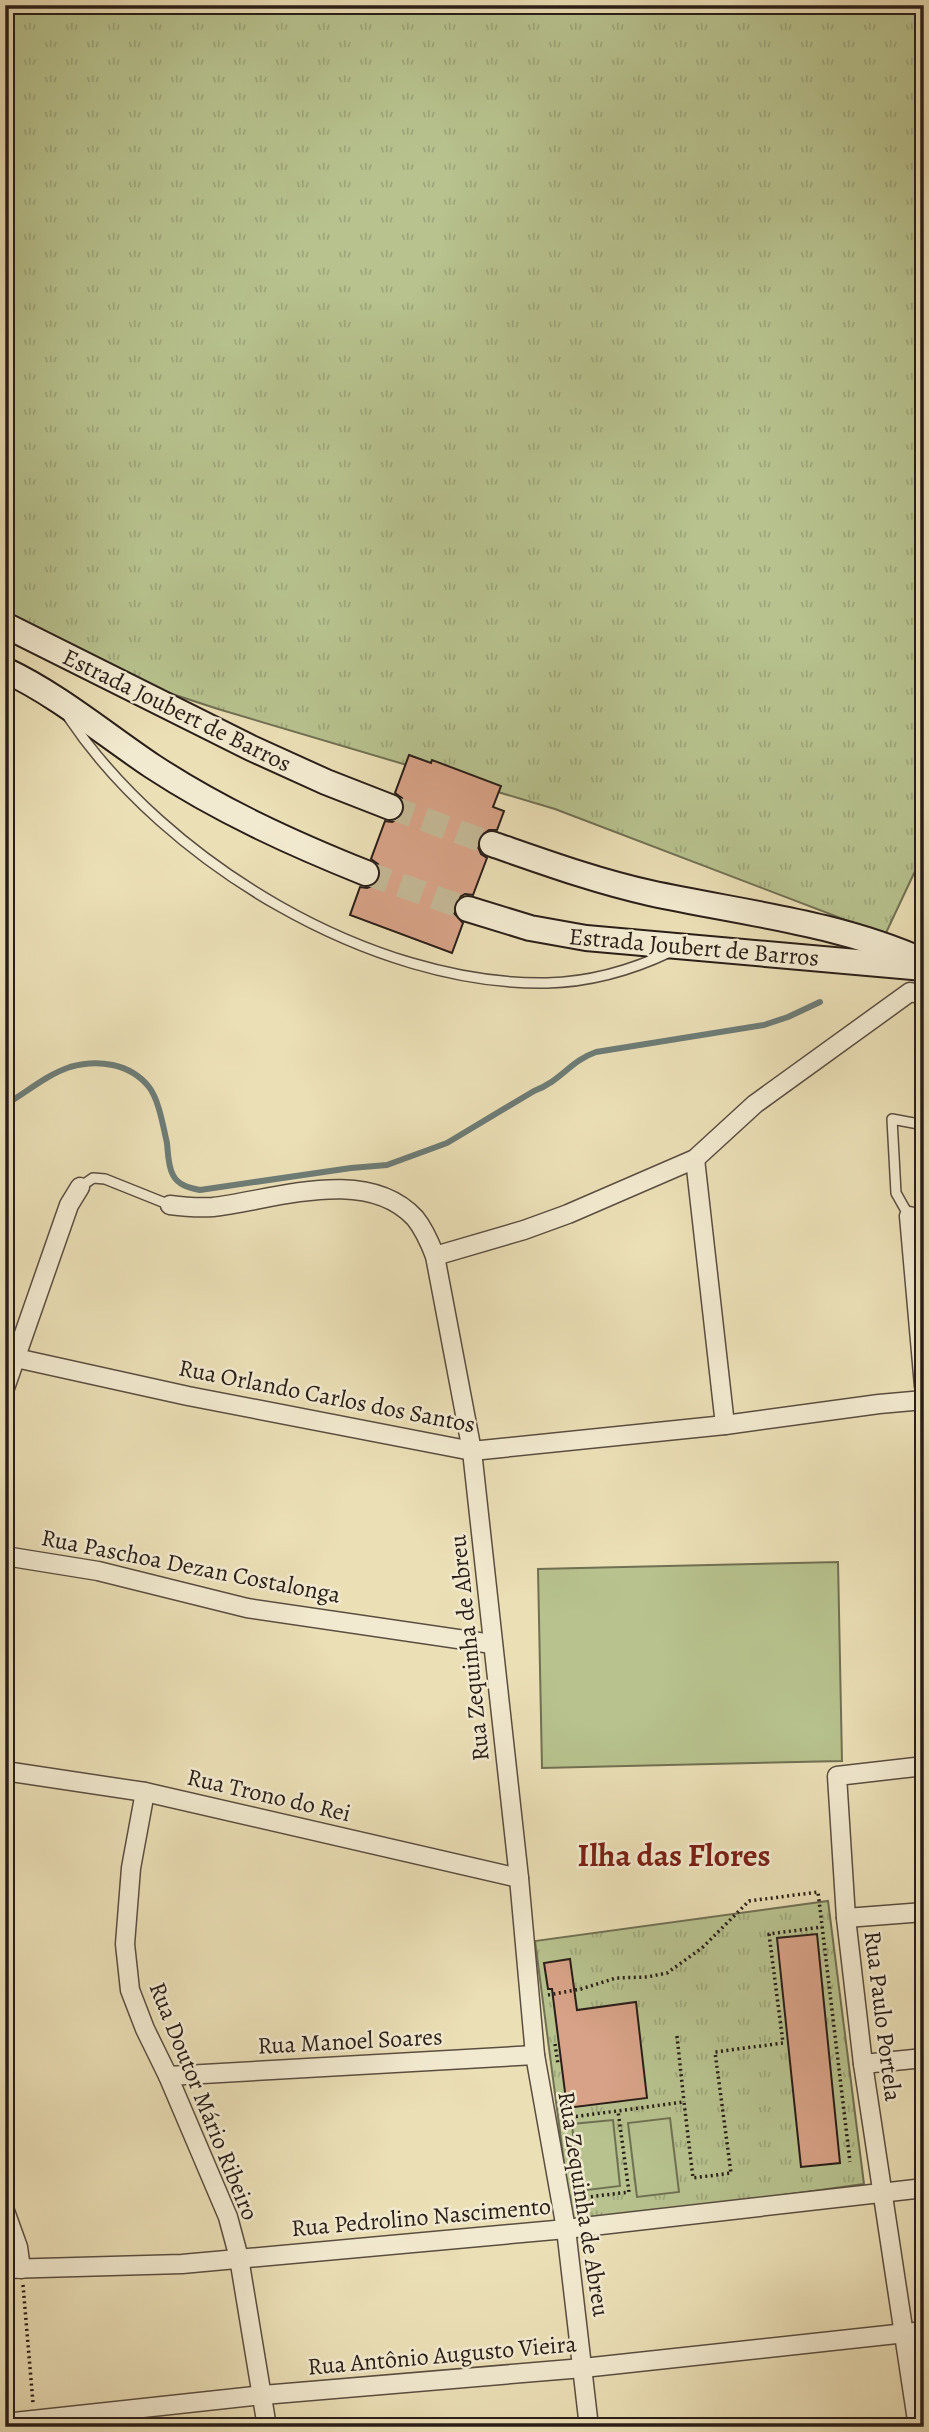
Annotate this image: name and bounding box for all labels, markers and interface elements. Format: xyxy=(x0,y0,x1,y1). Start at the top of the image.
street label: Estrada Joubert de Barros xyxy=(57,641,297,779)
street label: Estrada Joubert de Barros xyxy=(568,920,820,974)
street label: Rua Orlando Carlos dos Santos xyxy=(176,1352,478,1440)
street label: Rua Paschoa Dezan Costalonga xyxy=(39,1521,344,1611)
street label: Rua Zequinha de Abreu xyxy=(441,1533,497,1763)
street label: Rua Trono do Rei xyxy=(184,1761,354,1829)
district label: Ilha das Flores xyxy=(577,1833,771,1877)
street label: Rua Paulo Portela xyxy=(857,1929,909,2104)
street label: Rua Doutor Mário Ribeiro xyxy=(142,1977,266,2225)
street label: Rua Manoel Soares xyxy=(257,2020,443,2062)
street label: Rua Zequinha de Abreu xyxy=(550,2089,618,2319)
street label: Rua Pedrolino Nascimento xyxy=(290,2190,552,2244)
street label: Rua Antônio Augusto Vieira xyxy=(306,2327,579,2383)

